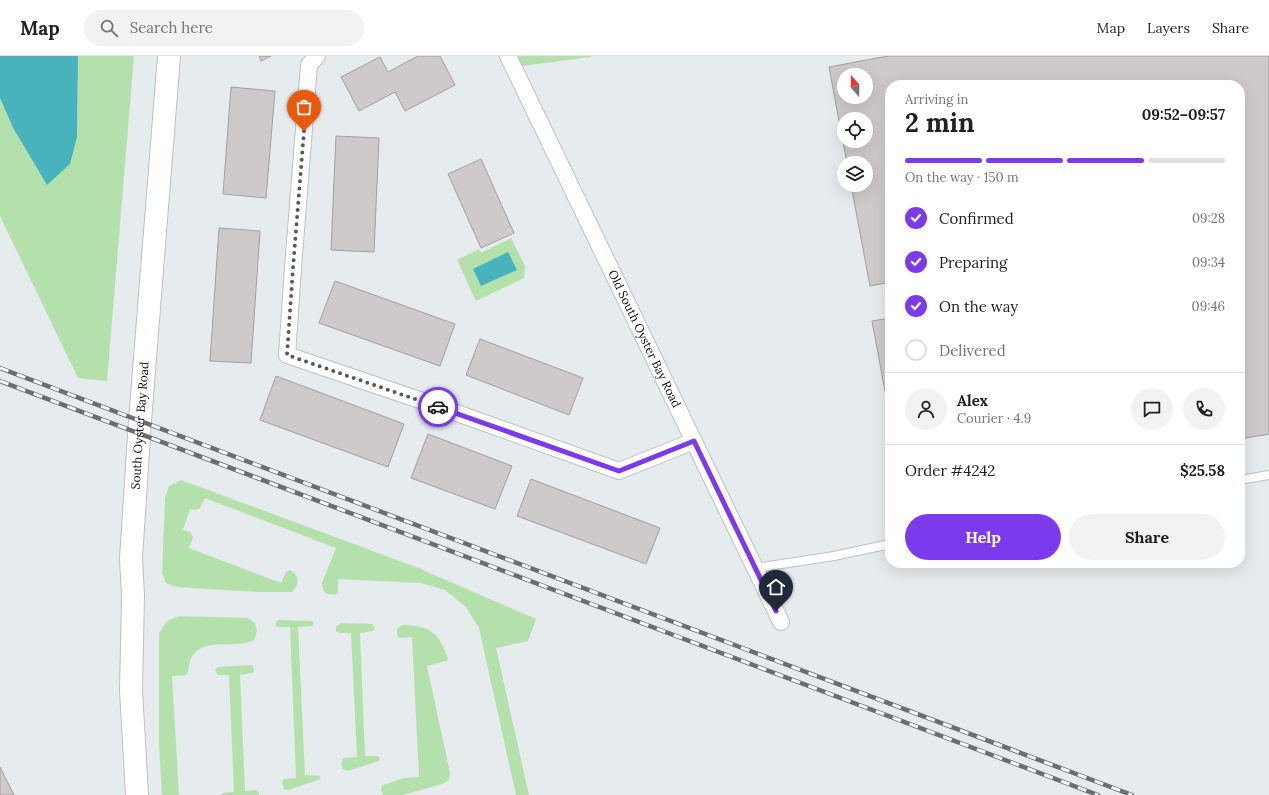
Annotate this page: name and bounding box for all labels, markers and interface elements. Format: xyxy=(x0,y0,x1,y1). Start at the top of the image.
search box xyxy=(84,10,364,46)
text: Map xyxy=(20,16,60,40)
icon: search xyxy=(98,17,120,39)
text: Search here xyxy=(130,18,213,37)
text: Map xyxy=(1097,19,1125,37)
text: Layers xyxy=(1147,19,1190,37)
text: Share xyxy=(1212,19,1249,37)
north arrow xyxy=(837,68,873,104)
map controls xyxy=(837,68,873,192)
pin xyxy=(287,90,321,131)
text: Arriving in xyxy=(905,91,968,108)
icon: bag xyxy=(293,96,315,118)
text: 09:52–09:57 xyxy=(1142,105,1225,124)
text: 2 min xyxy=(905,106,975,139)
button: locate xyxy=(837,112,873,148)
button: layers xyxy=(837,156,873,192)
text: On the way · 150 m xyxy=(905,169,1019,186)
icon: check xyxy=(905,207,927,229)
text: Confirmed xyxy=(939,209,1014,228)
text: 09:28 xyxy=(1192,210,1225,227)
icon: check xyxy=(905,251,927,273)
text: Preparing xyxy=(939,253,1007,272)
text: 09:34 xyxy=(1192,254,1225,271)
street label: Old South Oyster Bay Road xyxy=(605,267,684,410)
icon: check xyxy=(905,295,927,317)
text: On the way xyxy=(939,297,1018,316)
text: 09:46 xyxy=(1192,298,1225,315)
text: Delivered xyxy=(939,341,1006,360)
street label: South Oyster Bay Road xyxy=(128,361,152,490)
courier xyxy=(418,387,458,427)
button: person xyxy=(905,388,947,430)
button: chat xyxy=(1131,388,1173,430)
button: phone xyxy=(1183,388,1225,430)
text: Alex xyxy=(957,391,988,410)
icon: car xyxy=(427,396,449,418)
text: Courier · 4.9 xyxy=(957,410,1031,427)
text: Order #4242 xyxy=(905,461,995,480)
text: $25.58 xyxy=(1180,461,1225,480)
button: Help xyxy=(905,514,1061,560)
button: Share xyxy=(1069,514,1225,560)
pin xyxy=(759,570,793,611)
icon: home xyxy=(765,576,787,598)

